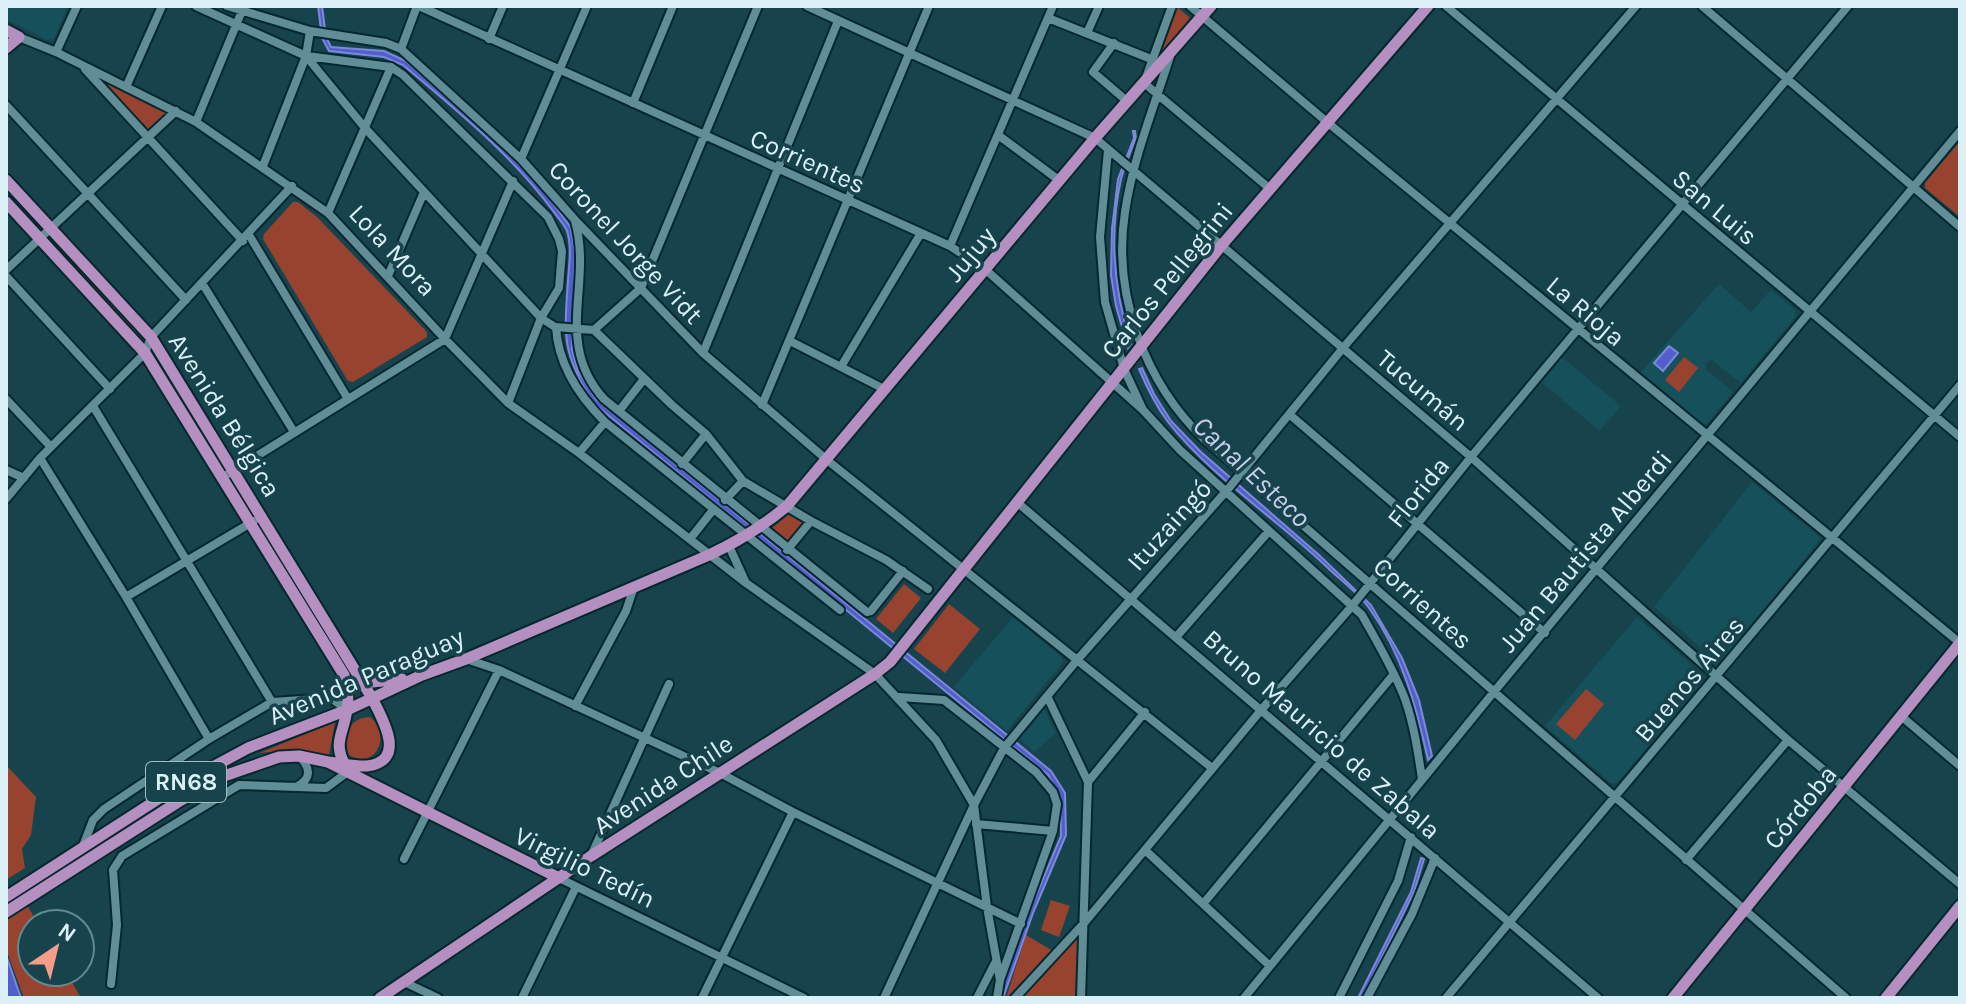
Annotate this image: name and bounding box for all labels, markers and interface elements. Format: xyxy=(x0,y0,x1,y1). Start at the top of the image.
street label: Corrientes xyxy=(746,122,870,201)
street label: Coronel Jorge Vidt xyxy=(542,154,709,330)
street label: San Luis xyxy=(1666,163,1763,252)
street label: Carlos Pellegrini xyxy=(1095,196,1240,365)
street label: Lola Mora xyxy=(342,198,443,303)
street label: Jujuy xyxy=(939,221,1002,288)
street label: La Rioja xyxy=(1540,270,1631,353)
street label: Avenida Bélgica xyxy=(162,328,287,503)
street label: Tucumán xyxy=(1370,343,1475,438)
water label: Canal Esteco xyxy=(1186,409,1317,534)
street label: Juan Bautista Alberdi xyxy=(1492,444,1679,658)
street label: Florida xyxy=(1381,451,1456,534)
street label: Ituzaingó xyxy=(1120,473,1218,577)
street label: Corrientes xyxy=(1367,551,1479,656)
street label: Buenos Aires xyxy=(1628,610,1751,748)
street label: Avenida Paraguay xyxy=(264,621,469,732)
street label: Bruno Mauricio de Zabala xyxy=(1197,623,1447,846)
street label: Avenida Chile xyxy=(588,728,739,841)
street label: Córdoba xyxy=(1757,759,1844,855)
road number: RN68 xyxy=(146,762,226,802)
street label: Virgilio Tedín xyxy=(509,820,660,915)
north arrow xyxy=(16,908,96,988)
text: N xyxy=(53,917,81,948)

